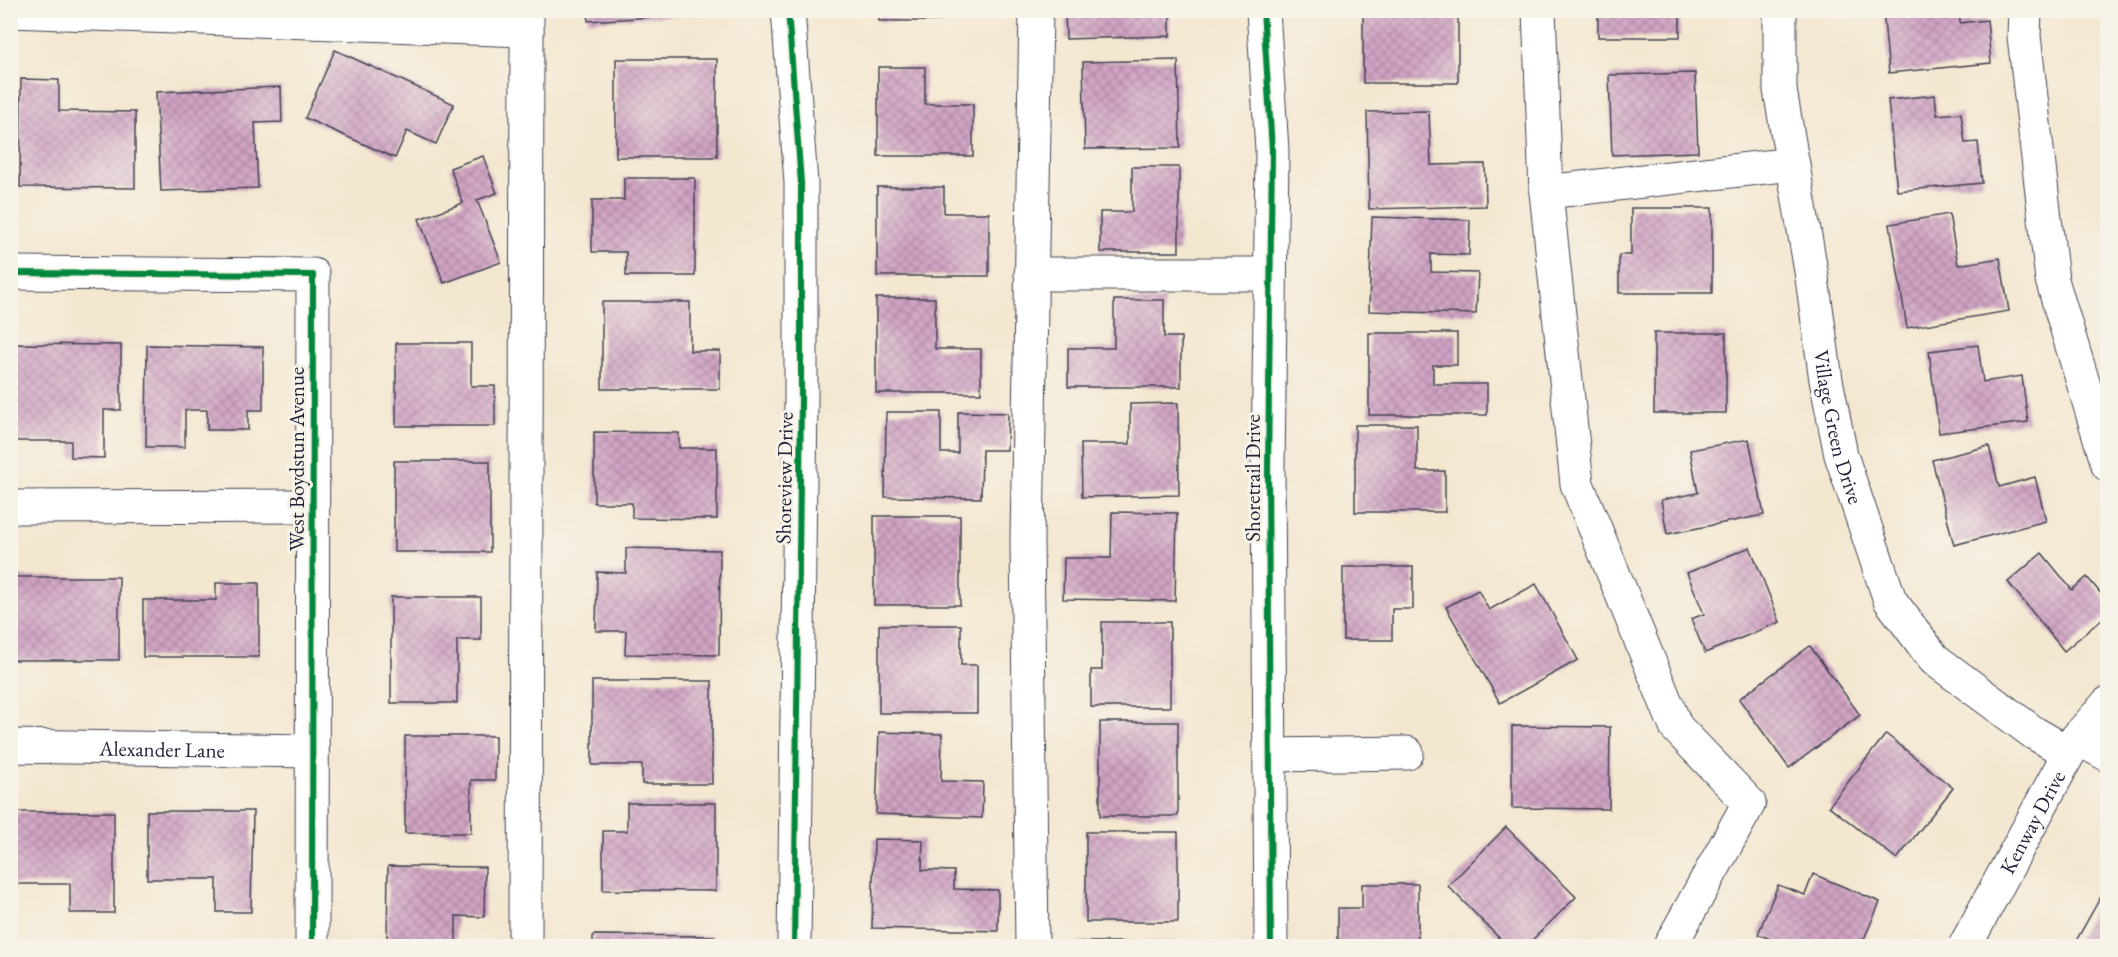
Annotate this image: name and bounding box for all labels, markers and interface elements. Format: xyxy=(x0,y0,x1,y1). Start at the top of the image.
street label: Village Green Drive xyxy=(1808,348,1870,507)
street label: West Boydstun Avenue xyxy=(283,367,310,551)
street label: Shoreview Drive xyxy=(769,412,799,544)
street label: Shoretrail Drive xyxy=(1239,414,1266,542)
street label: Alexander Lane xyxy=(98,734,225,763)
street label: Kenway Drive xyxy=(1993,765,2071,878)

